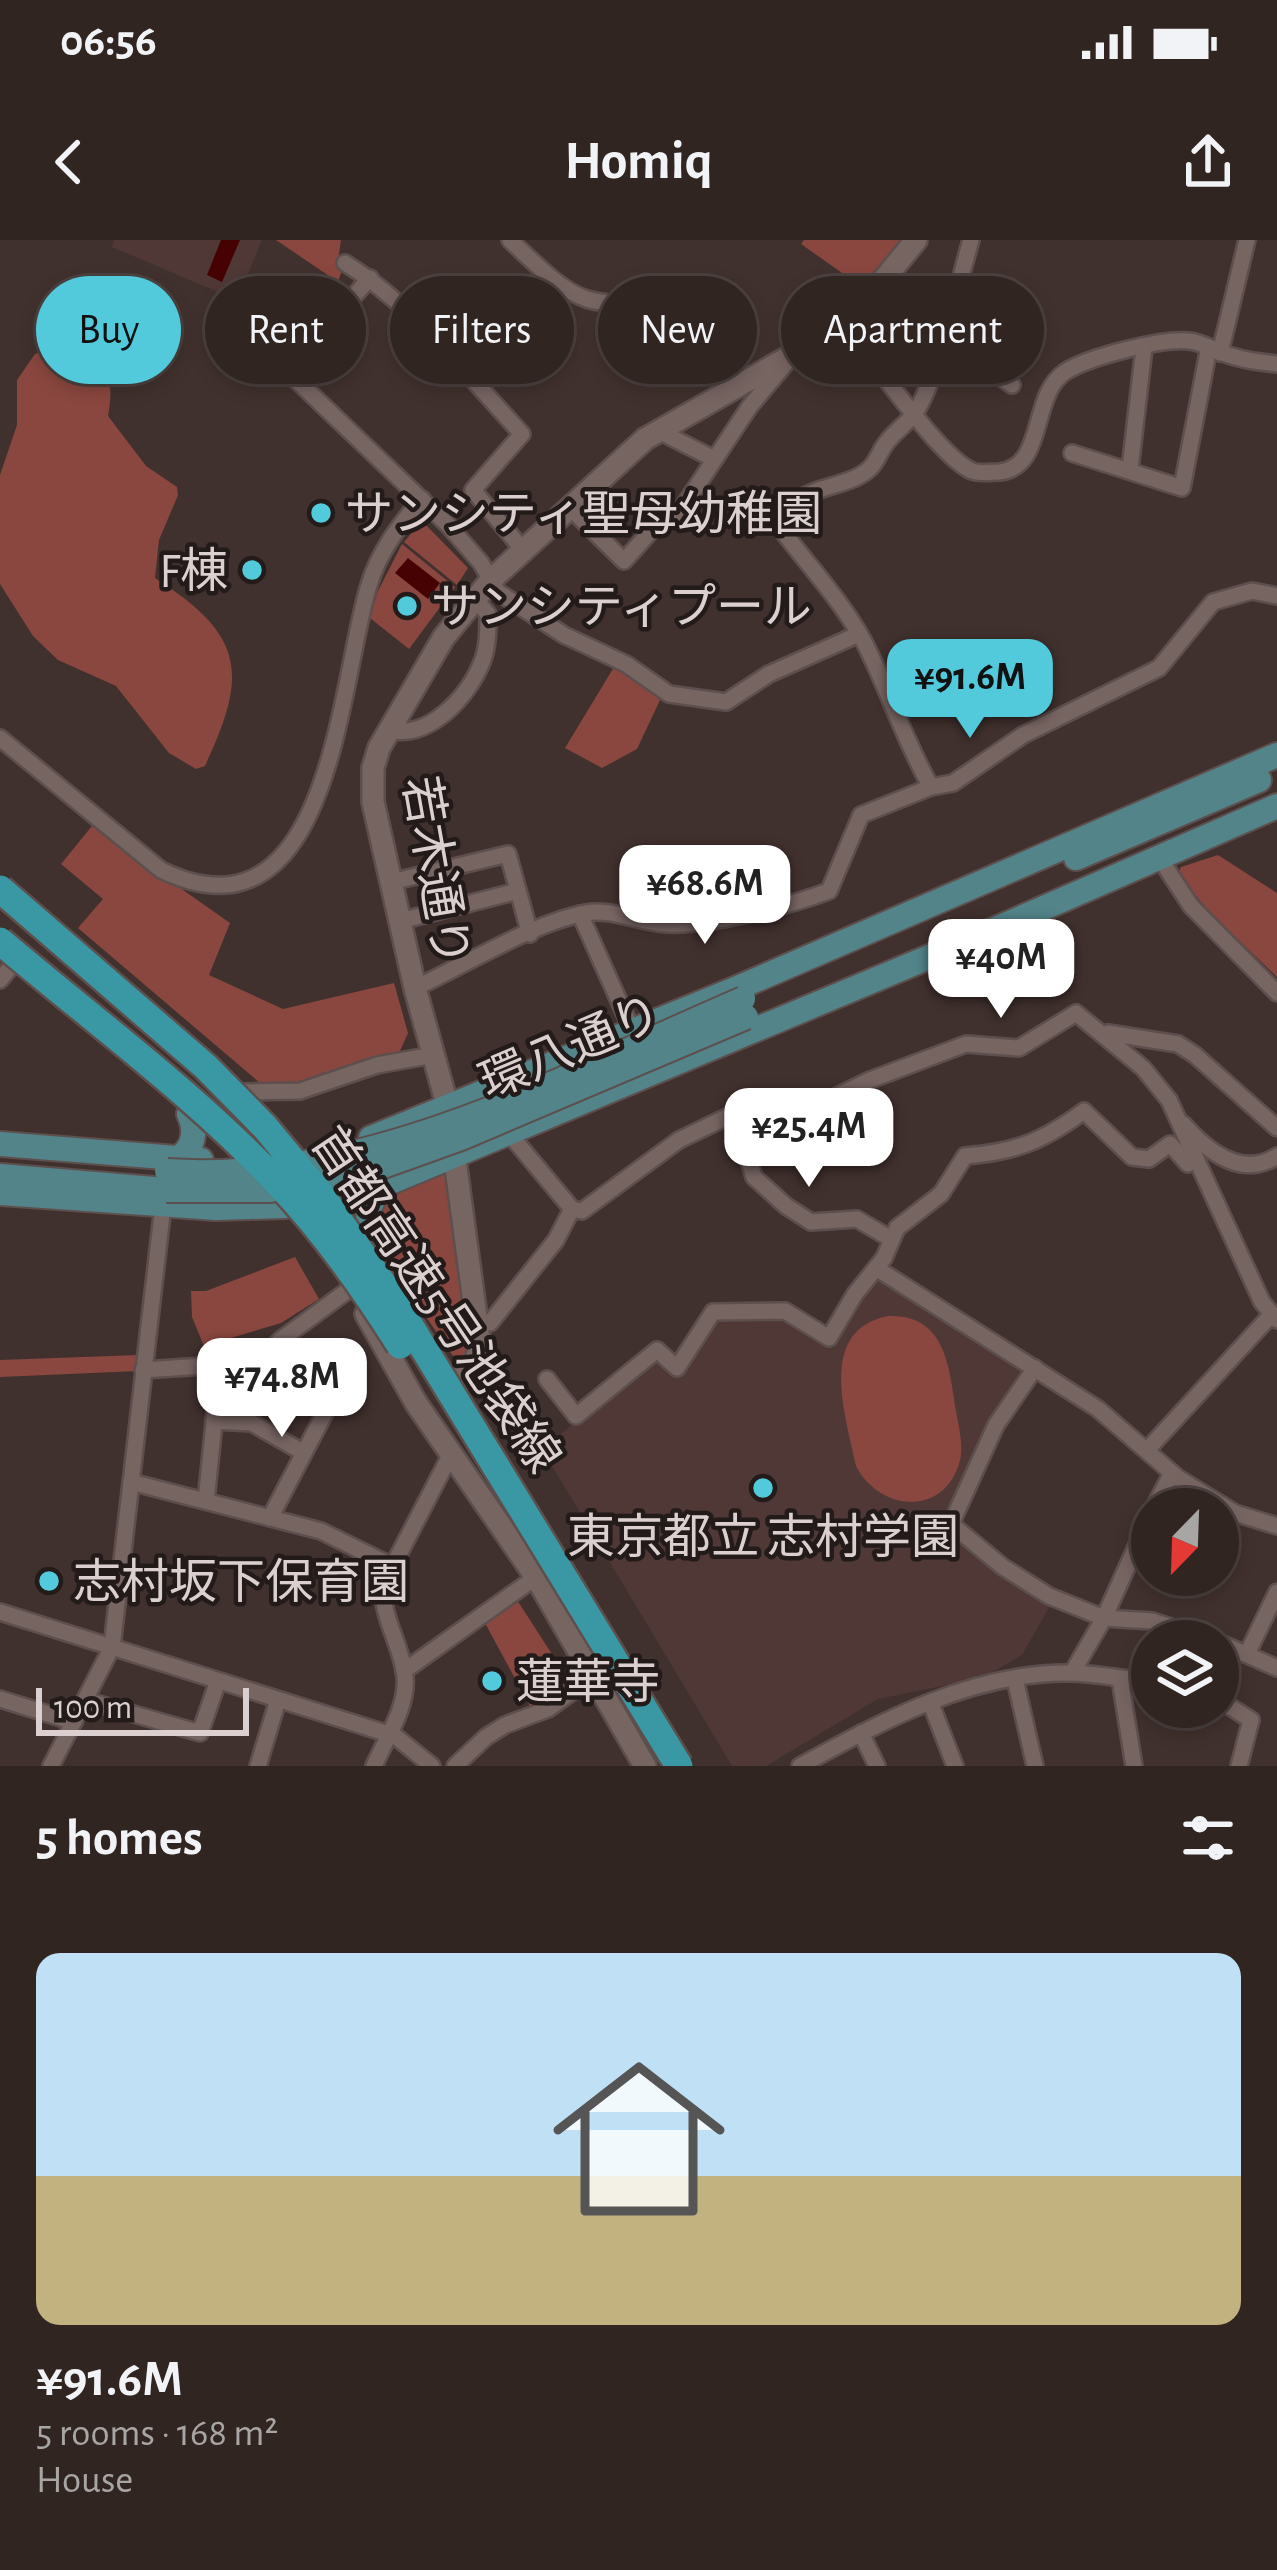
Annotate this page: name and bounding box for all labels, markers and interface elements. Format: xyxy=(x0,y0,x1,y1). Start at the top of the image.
text: 06:56 xyxy=(60,19,157,64)
icon: back xyxy=(36,129,102,195)
icon: share xyxy=(1175,129,1241,195)
text: Homiq xyxy=(564,135,713,189)
chip: Buy xyxy=(36,276,181,384)
chip: Rent xyxy=(205,276,366,384)
chip: Filters xyxy=(390,276,574,384)
chip: New xyxy=(598,276,757,384)
chip: Apartment xyxy=(781,276,1044,384)
place label: サンシティ聖母幼稚園 xyxy=(345,489,822,540)
marker: サンシティ聖母幼稚園 xyxy=(308,500,334,526)
place label: F棟 xyxy=(159,546,228,597)
marker: F棟 xyxy=(239,557,265,583)
place label: サンシティプール xyxy=(431,583,812,633)
marker: サンシティプール xyxy=(394,593,420,619)
pin: ¥91.6M xyxy=(872,639,1068,741)
text: ¥91.6M xyxy=(914,658,1026,697)
street label: 若木通り xyxy=(394,772,477,970)
pin: ¥68.6M xyxy=(607,845,803,947)
text: ¥68.6M xyxy=(646,864,764,903)
pin: ¥40M xyxy=(930,919,1072,1021)
text: ¥40M xyxy=(955,938,1047,977)
street label: 環八通り xyxy=(473,988,669,1108)
pin: ¥25.4M xyxy=(711,1088,907,1190)
text: ¥25.4M xyxy=(751,1107,867,1146)
street label: 首都高速5号池袋線 xyxy=(302,1118,570,1482)
pin: ¥74.8M xyxy=(184,1338,380,1440)
text: ¥74.8M xyxy=(224,1357,340,1396)
marker: 東京都立 志村学園 xyxy=(750,1475,776,1501)
north arrow xyxy=(1131,1488,1239,1596)
map controls xyxy=(1131,1488,1239,1728)
place label: 東京都立 志村学園 xyxy=(567,1512,959,1563)
place label: 志村坂下保育園 xyxy=(73,1557,409,1608)
marker: 志村坂下保育園 xyxy=(36,1568,62,1594)
button: layers xyxy=(1131,1620,1239,1728)
place label: 蓮華寺 xyxy=(516,1657,660,1708)
marker: 蓮華寺 xyxy=(479,1668,505,1694)
scale bar xyxy=(36,1682,249,1735)
text: 100 m xyxy=(54,1692,132,1725)
icon: filters xyxy=(1175,1805,1241,1871)
text: 5 homes xyxy=(36,1813,203,1864)
icon: home xyxy=(531,2031,747,2247)
text: ¥91.6M xyxy=(36,2354,183,2405)
text: 5 rooms · 168 m² xyxy=(36,2414,278,2453)
text: House xyxy=(36,2461,133,2500)

